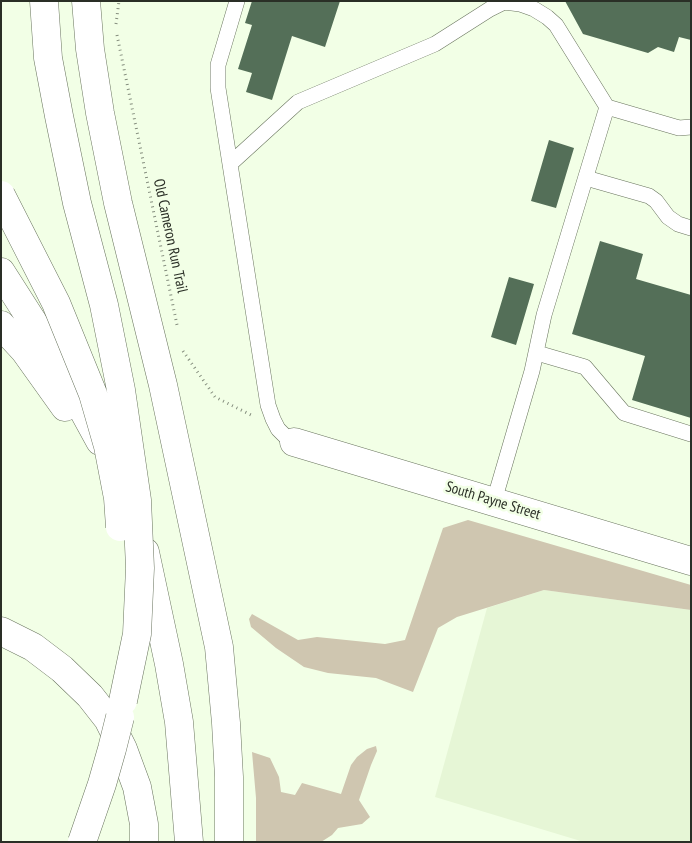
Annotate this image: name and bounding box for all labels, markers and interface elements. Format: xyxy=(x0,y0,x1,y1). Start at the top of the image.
street label: Old Cameron Run Trail xyxy=(149,177,191,295)
street label: South Payne Street xyxy=(443,478,543,524)

